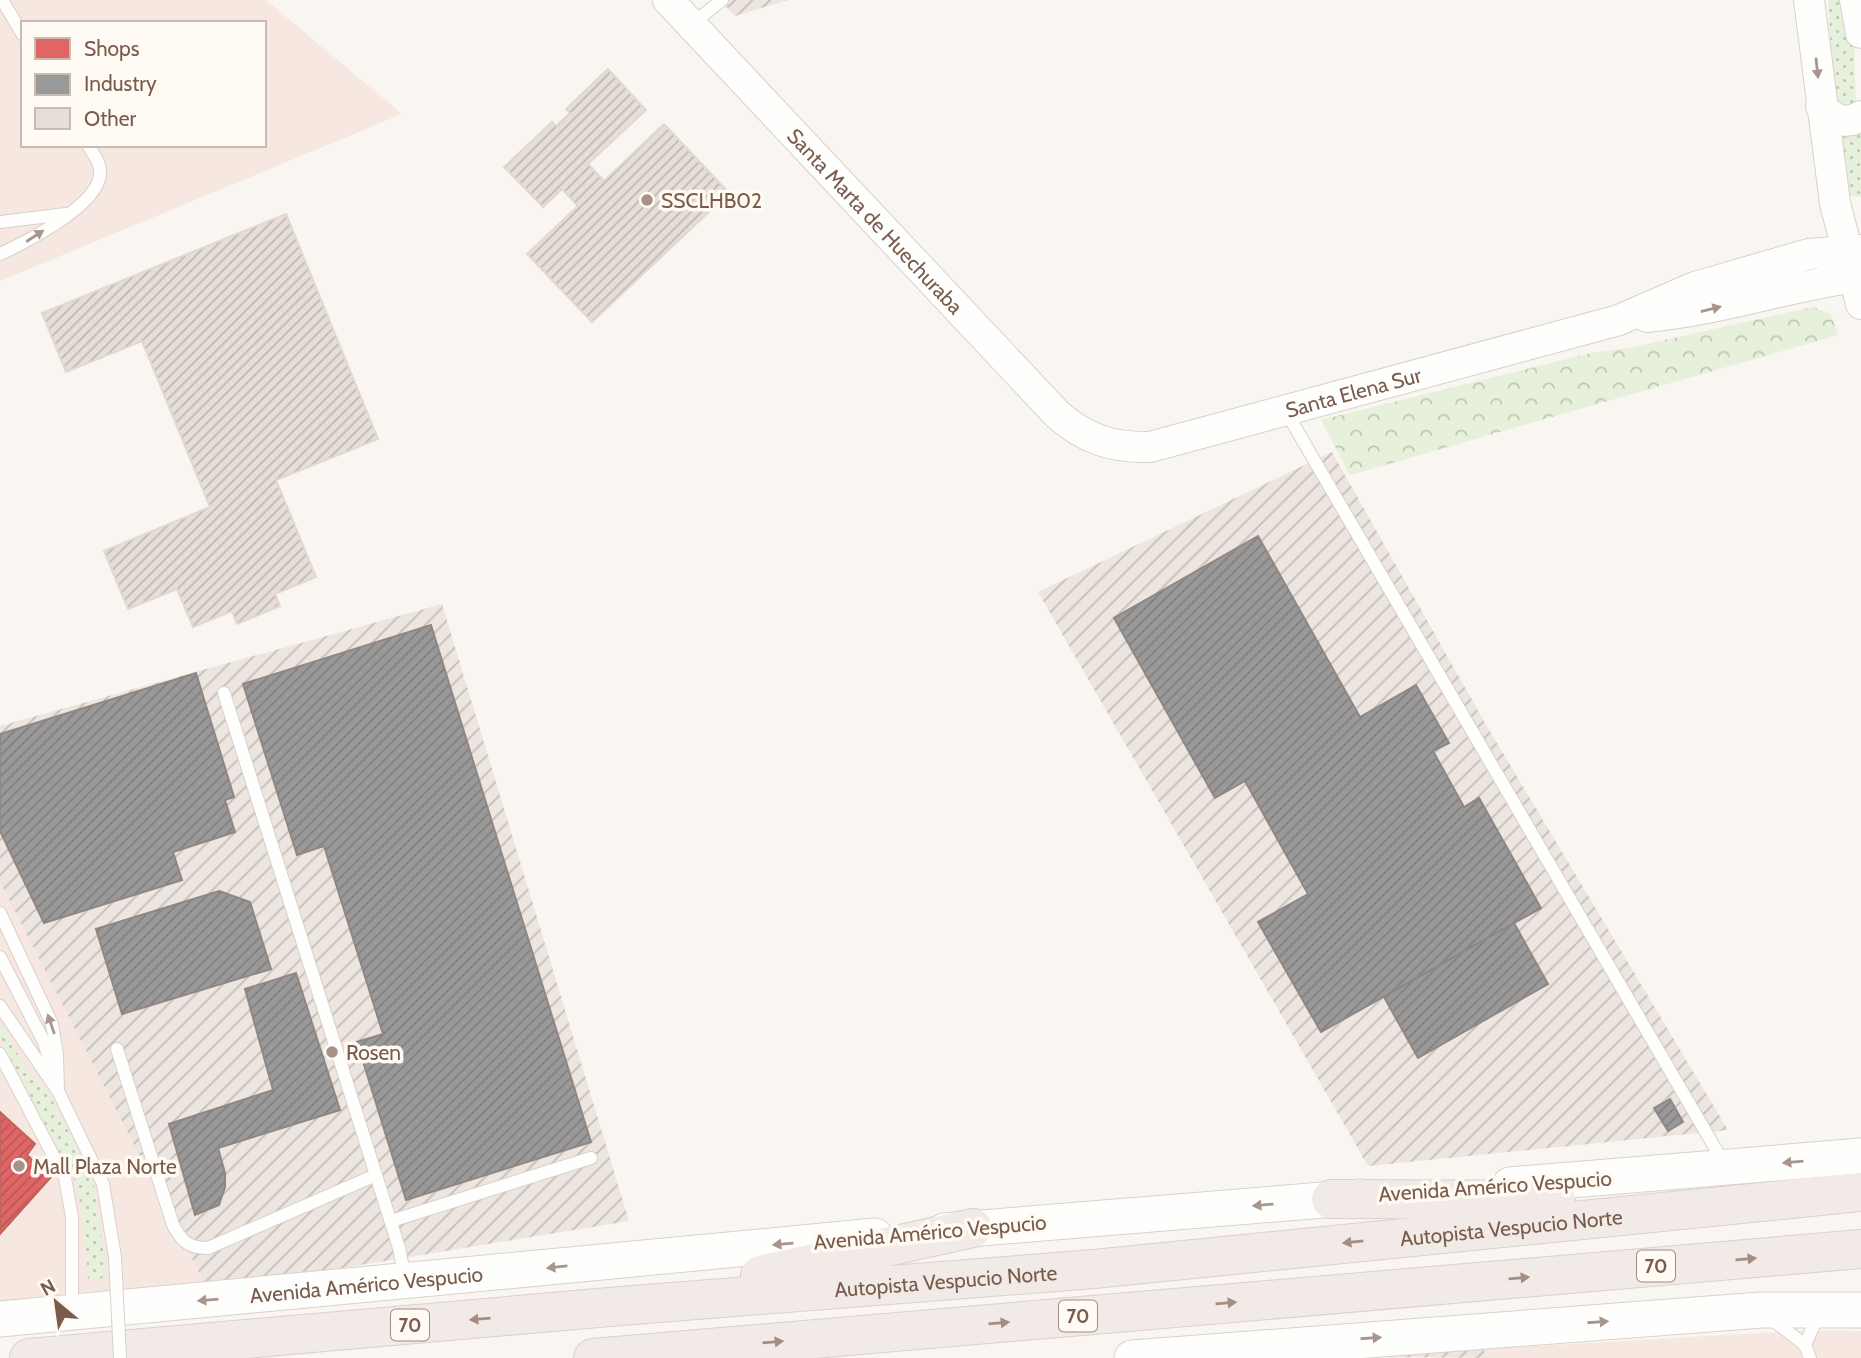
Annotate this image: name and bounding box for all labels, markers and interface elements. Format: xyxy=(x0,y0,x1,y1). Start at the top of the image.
legend xyxy=(21,21,266,147)
text: Shops xyxy=(84,36,140,61)
one-way arrow xyxy=(1811,57,1822,79)
text: Industry xyxy=(84,71,157,96)
text: Other xyxy=(84,106,136,131)
street label: Santa Marta de Huechuraba xyxy=(782,123,969,319)
place label: SSCLHB02 xyxy=(661,188,762,213)
marker: SSCLHB02 xyxy=(639,192,655,208)
one-way arrow xyxy=(25,230,44,243)
one-way arrow xyxy=(1700,303,1722,314)
street label: Santa Elena Sur xyxy=(1283,362,1424,422)
one-way arrow xyxy=(45,1013,56,1034)
place label: Rosen xyxy=(346,1040,401,1065)
marker: Rosen xyxy=(324,1044,340,1060)
place label: Mall Plaza Norte xyxy=(33,1154,177,1179)
one-way arrow xyxy=(1782,1157,1804,1168)
marker: Mall Plaza Norte xyxy=(11,1158,27,1174)
street label: Avenida Américo Vespucio xyxy=(1377,1165,1613,1207)
one-way arrow xyxy=(1252,1200,1274,1211)
street label: Autopista Vespucio Norte xyxy=(1399,1203,1624,1251)
street label: Avenida Américo Vespucio xyxy=(812,1209,1048,1255)
one-way arrow xyxy=(1341,1237,1363,1248)
one-way arrow xyxy=(772,1239,794,1250)
road number: 70 xyxy=(1637,1250,1675,1282)
one-way arrow xyxy=(1735,1253,1757,1264)
street label: Autopista Vespucio Norte xyxy=(833,1259,1058,1302)
street label: Avenida Américo Vespucio xyxy=(249,1261,484,1308)
one-way arrow xyxy=(546,1261,568,1272)
north arrow xyxy=(21,1267,91,1337)
one-way arrow xyxy=(1508,1272,1530,1283)
text: N xyxy=(37,1274,59,1301)
one-way arrow xyxy=(197,1295,219,1306)
one-way arrow xyxy=(1215,1297,1237,1308)
road number: 70 xyxy=(1059,1300,1097,1332)
road number: 70 xyxy=(391,1310,429,1340)
one-way arrow xyxy=(469,1314,491,1325)
one-way arrow xyxy=(1587,1316,1609,1327)
one-way arrow xyxy=(988,1317,1010,1328)
one-way arrow xyxy=(1361,1332,1383,1343)
one-way arrow xyxy=(762,1336,784,1347)

